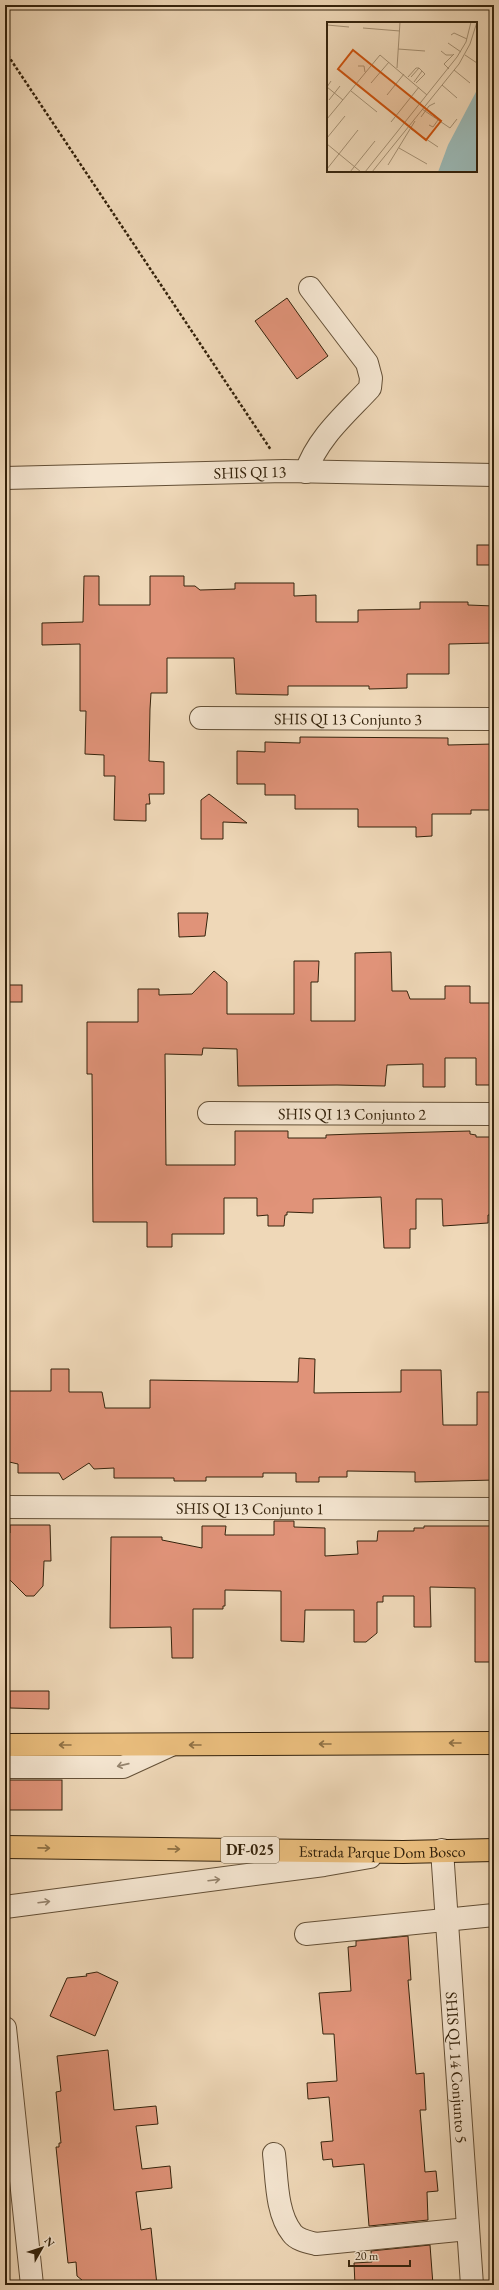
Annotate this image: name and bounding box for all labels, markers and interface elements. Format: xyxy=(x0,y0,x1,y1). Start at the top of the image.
inset map xyxy=(327,22,477,172)
street label: SHIS QI 13 xyxy=(213,461,287,484)
street label: SHIS QI 13 Conjunto 3 xyxy=(274,708,422,730)
street label: SHIS QI 13 Conjunto 2 xyxy=(278,1103,426,1125)
street label: SHIS QI 13 Conjunto 1 xyxy=(176,1498,324,1519)
one-way arrow xyxy=(449,1739,462,1747)
one-way arrow xyxy=(319,1740,332,1748)
one-way arrow xyxy=(59,1741,72,1749)
one-way arrow xyxy=(189,1741,202,1748)
one-way arrow xyxy=(116,1762,129,1770)
road number: DF-025 xyxy=(221,1837,279,1863)
street label: Estrada Parque Dom Bosco xyxy=(298,1841,466,1863)
one-way arrow xyxy=(37,1844,50,1852)
one-way arrow xyxy=(167,1845,180,1853)
one-way arrow xyxy=(207,1876,220,1883)
one-way arrow xyxy=(37,1898,50,1906)
street label: SHIS QL 14 Conjunto 5 xyxy=(441,1991,472,2144)
north arrow xyxy=(22,2228,62,2268)
text: N xyxy=(42,2234,58,2250)
scale bar xyxy=(349,2242,410,2268)
text: 20 m xyxy=(355,2248,379,2264)

